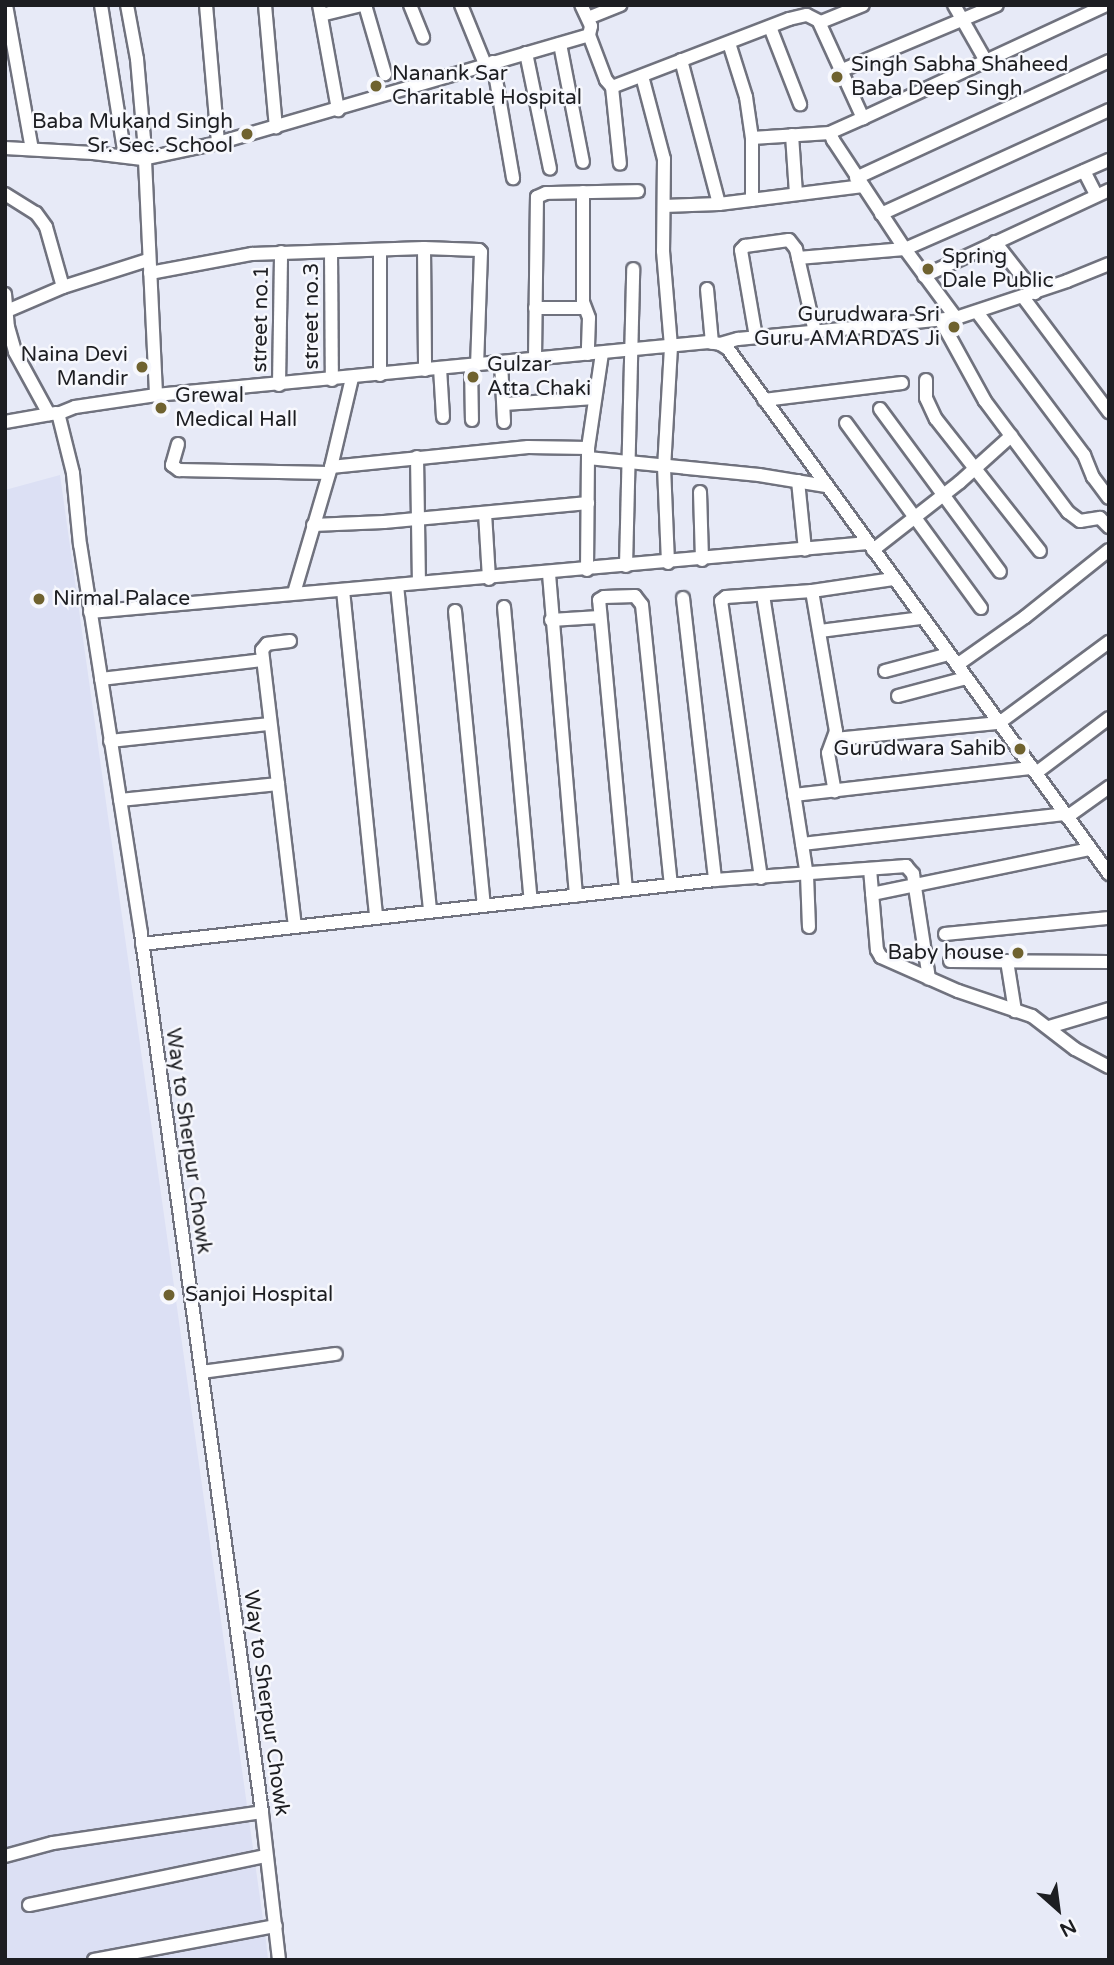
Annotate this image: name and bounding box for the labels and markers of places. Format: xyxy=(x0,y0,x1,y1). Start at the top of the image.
place label: Singh Sabha Shaheed Baba Deep Singh xyxy=(851,52,1068,102)
place label: Nanank Sar Charitable Hospital xyxy=(392,61,582,111)
marker: Singh Sabha Shaheed Baba Deep Singh xyxy=(829,69,845,85)
marker: Nanank Sar Charitable Hospital xyxy=(366,76,386,96)
place label: Baba Mukand Singh Sr. Sec. School xyxy=(32,109,233,159)
marker: Baba Mukand Singh Sr. Sec. School xyxy=(239,126,255,142)
place label: Spring Dale Public xyxy=(942,244,1054,294)
marker: Spring Dale Public xyxy=(920,261,936,277)
place label: Gurudwara Sri Guru AMARDAS Ji xyxy=(754,302,940,352)
marker: Gurudwara Sri Guru AMARDAS Ji xyxy=(946,319,962,335)
place label: Naina Devi Mandir xyxy=(21,342,128,392)
place label: Gulzar Atta Chaki xyxy=(487,352,591,402)
marker: Naina Devi Mandir xyxy=(134,359,150,375)
marker: Gulzar Atta Chaki xyxy=(465,369,481,385)
place label: Grewal Medical Hall xyxy=(175,383,297,433)
marker: Grewal Medical Hall xyxy=(153,400,169,416)
place label: Nirmal Palace xyxy=(53,586,190,612)
marker: Nirmal Palace xyxy=(31,591,47,607)
place label: Gurudwara Sahib xyxy=(834,736,1006,762)
marker: Gurudwara Sahib xyxy=(1012,741,1028,757)
place label: Baby house xyxy=(887,940,1004,966)
marker: Baby house xyxy=(1010,945,1026,961)
place label: Sanjoi Hospital xyxy=(185,1282,333,1308)
marker: Sanjoi Hospital xyxy=(159,1285,179,1305)

